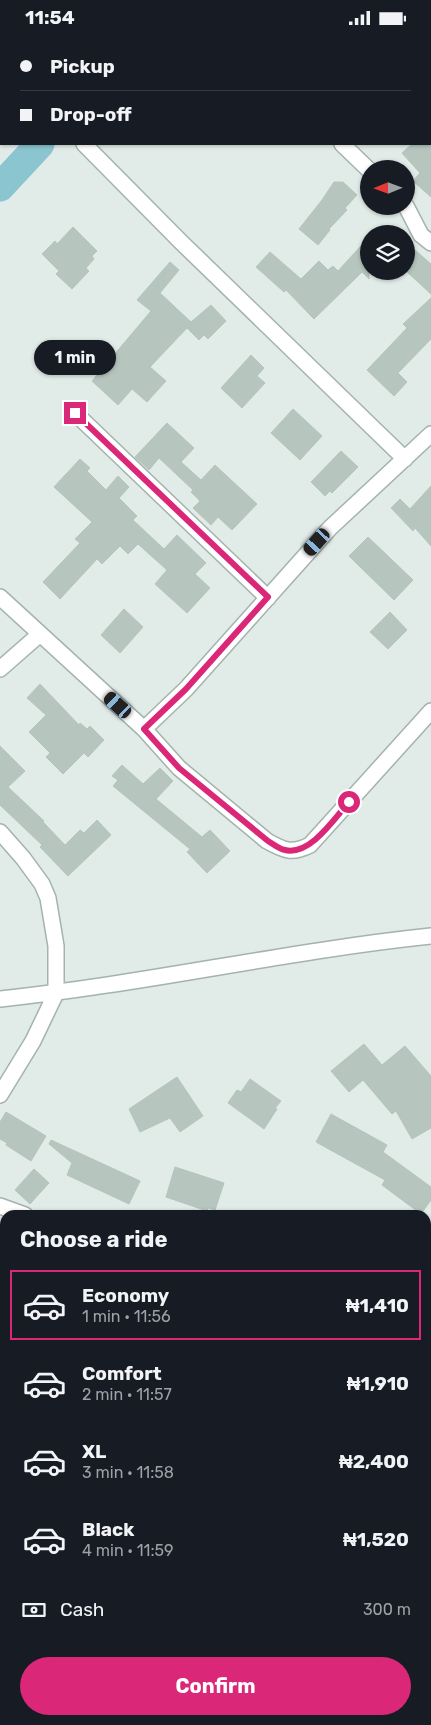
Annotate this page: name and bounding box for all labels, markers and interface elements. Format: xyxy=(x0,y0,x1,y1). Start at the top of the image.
text: 11:54 xyxy=(25,6,75,29)
text: Pickup xyxy=(50,55,115,78)
text: Drop-off xyxy=(50,103,132,126)
north arrow xyxy=(360,160,415,215)
map controls xyxy=(360,160,415,280)
button: layers xyxy=(360,225,415,280)
callout: 1 min xyxy=(34,341,116,375)
text: 1 min xyxy=(55,348,95,367)
route end xyxy=(64,402,86,424)
car xyxy=(301,526,332,558)
car xyxy=(101,689,134,721)
route start xyxy=(338,791,360,813)
text: Choose a ride xyxy=(20,1226,167,1253)
icon: car xyxy=(22,1283,67,1328)
text: Economy xyxy=(82,1284,169,1307)
text: ₦1,410 xyxy=(346,1294,409,1317)
text: 1 min · 11:56 xyxy=(82,1307,171,1326)
icon: car xyxy=(22,1361,67,1406)
text: Comfort xyxy=(82,1362,162,1385)
text: ₦1,910 xyxy=(347,1372,409,1395)
text: 2 min · 11:57 xyxy=(82,1385,172,1404)
icon: car xyxy=(22,1439,67,1484)
text: XL xyxy=(82,1440,106,1463)
text: ₦2,400 xyxy=(339,1450,409,1473)
text: 3 min · 11:58 xyxy=(82,1463,174,1482)
icon: car xyxy=(22,1517,67,1562)
text: Black xyxy=(82,1518,134,1541)
text: ₦1,520 xyxy=(343,1528,409,1551)
text: 4 min · 11:59 xyxy=(82,1541,174,1560)
icon: cash xyxy=(20,1596,48,1624)
text: Cash xyxy=(60,1598,104,1621)
text: 300 m xyxy=(363,1600,411,1619)
button: Confirm xyxy=(20,1657,411,1715)

